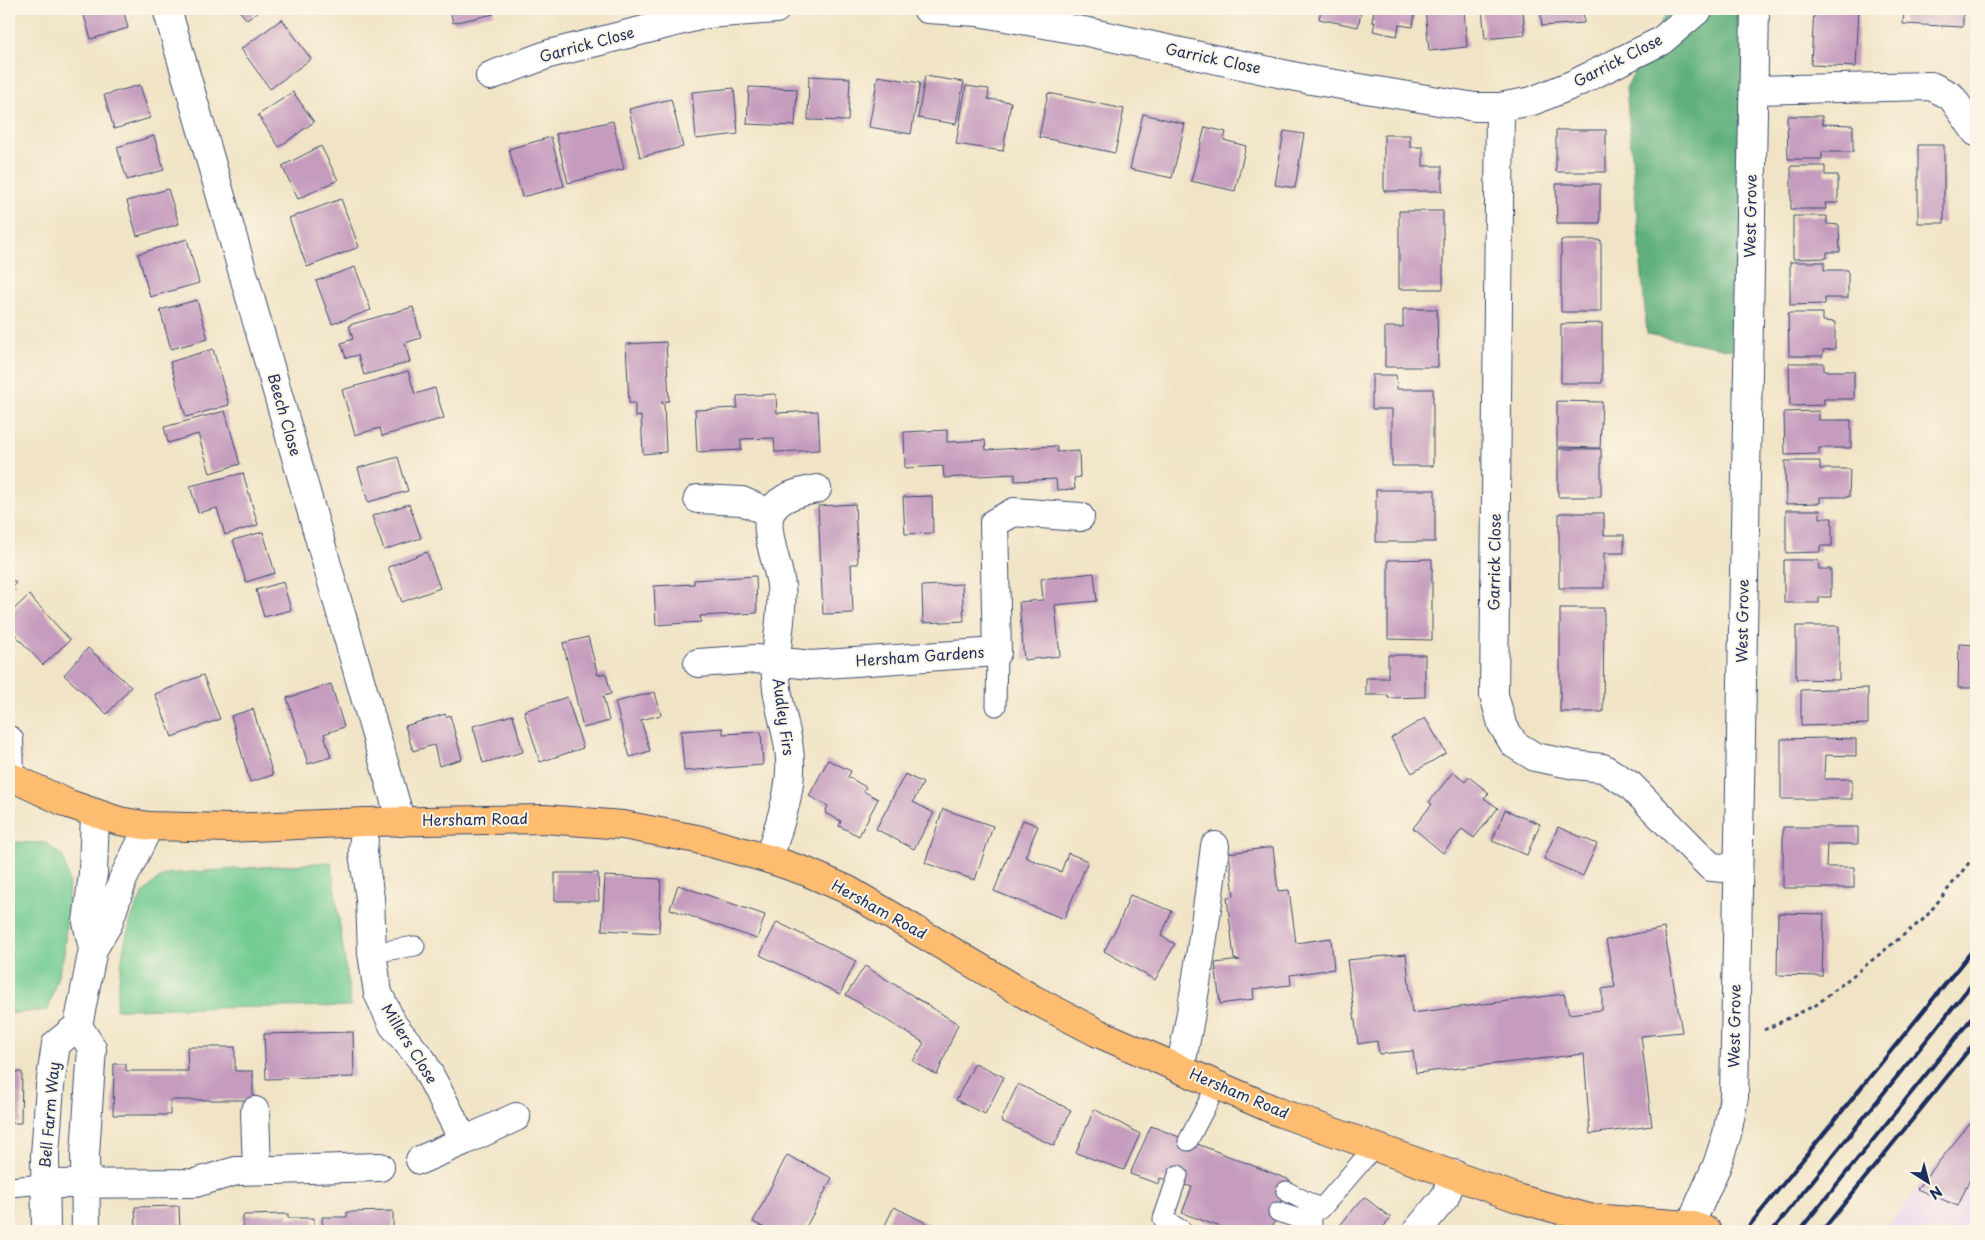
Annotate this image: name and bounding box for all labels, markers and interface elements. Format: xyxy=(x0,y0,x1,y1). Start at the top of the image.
street label: Garrick Close xyxy=(537,20,637,67)
street label: Garrick Close xyxy=(1569,27,1666,92)
street label: Garrick Close xyxy=(1163,36,1263,79)
street label: West Grove xyxy=(1737,174,1762,258)
street label: Beech Close xyxy=(263,371,308,459)
street label: Garrick Close xyxy=(1481,513,1506,611)
street label: West Grove xyxy=(1729,579,1754,663)
street label: Hersham Gardens xyxy=(855,640,985,671)
street label: Audley Firs xyxy=(768,677,801,757)
street label: Hersham Road xyxy=(422,806,528,831)
street label: Hersham Road xyxy=(828,873,932,944)
street label: West Grove xyxy=(1721,984,1746,1068)
street label: Millers Close xyxy=(377,999,444,1088)
street label: Bell Farm Way xyxy=(32,1061,65,1169)
street label: Hersham Road xyxy=(1186,1061,1293,1124)
north arrow xyxy=(1902,1158,1952,1208)
text: N xyxy=(1925,1181,1947,1205)

